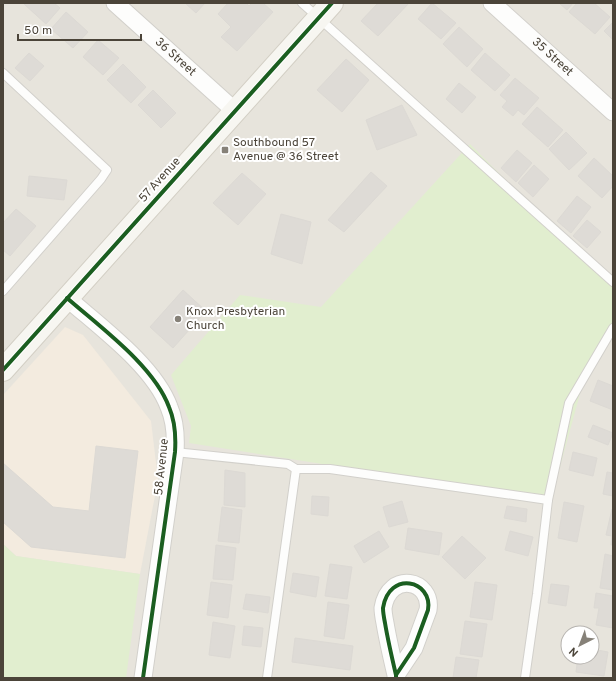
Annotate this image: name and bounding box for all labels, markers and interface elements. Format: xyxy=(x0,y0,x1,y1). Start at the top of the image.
scale bar xyxy=(18,16,141,42)
text: 50 m xyxy=(24,23,52,39)
street label: 36 Street xyxy=(151,34,199,80)
street label: 35 Street xyxy=(528,34,576,80)
place label: Southbound 57 Avenue @ 36 Street xyxy=(233,135,339,165)
marker: Southbound 57 Avenue @ 36 Street xyxy=(220,145,230,155)
street label: 57 Avenue xyxy=(135,154,185,206)
place label: Knox Presbyterian Church xyxy=(186,304,285,334)
marker: Knox Presbyterian Church xyxy=(173,314,183,324)
street label: 58 Avenue xyxy=(151,438,173,496)
north arrow xyxy=(560,625,600,665)
text: N xyxy=(566,644,582,660)

